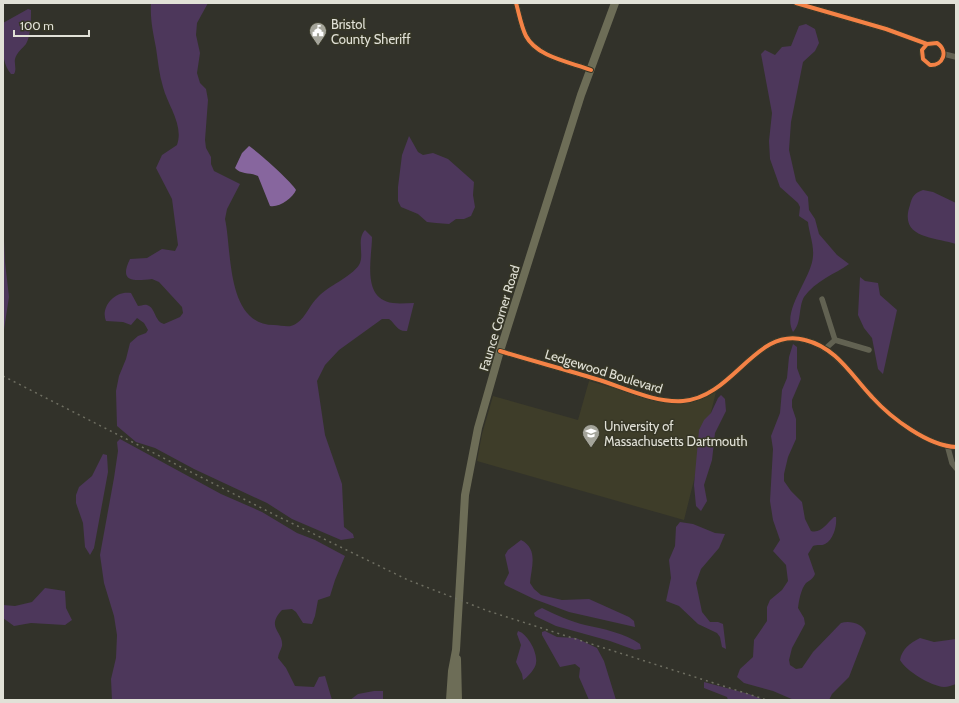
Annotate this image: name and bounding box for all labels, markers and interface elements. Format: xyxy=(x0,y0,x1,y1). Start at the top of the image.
scale bar xyxy=(14,12,89,38)
place label: Bristol County Sheriff xyxy=(331,16,411,47)
text: 100 m xyxy=(20,18,54,33)
public building icon: Bristol County Sheriff xyxy=(308,21,328,46)
street label: Faunce Corner Road xyxy=(475,263,523,373)
street label: Ledgewood Boulevard xyxy=(543,345,665,397)
place label: University of Massachusetts Dartmouth xyxy=(604,418,747,449)
school or university icon: University of Massachusetts Dartmouth xyxy=(581,423,601,448)

